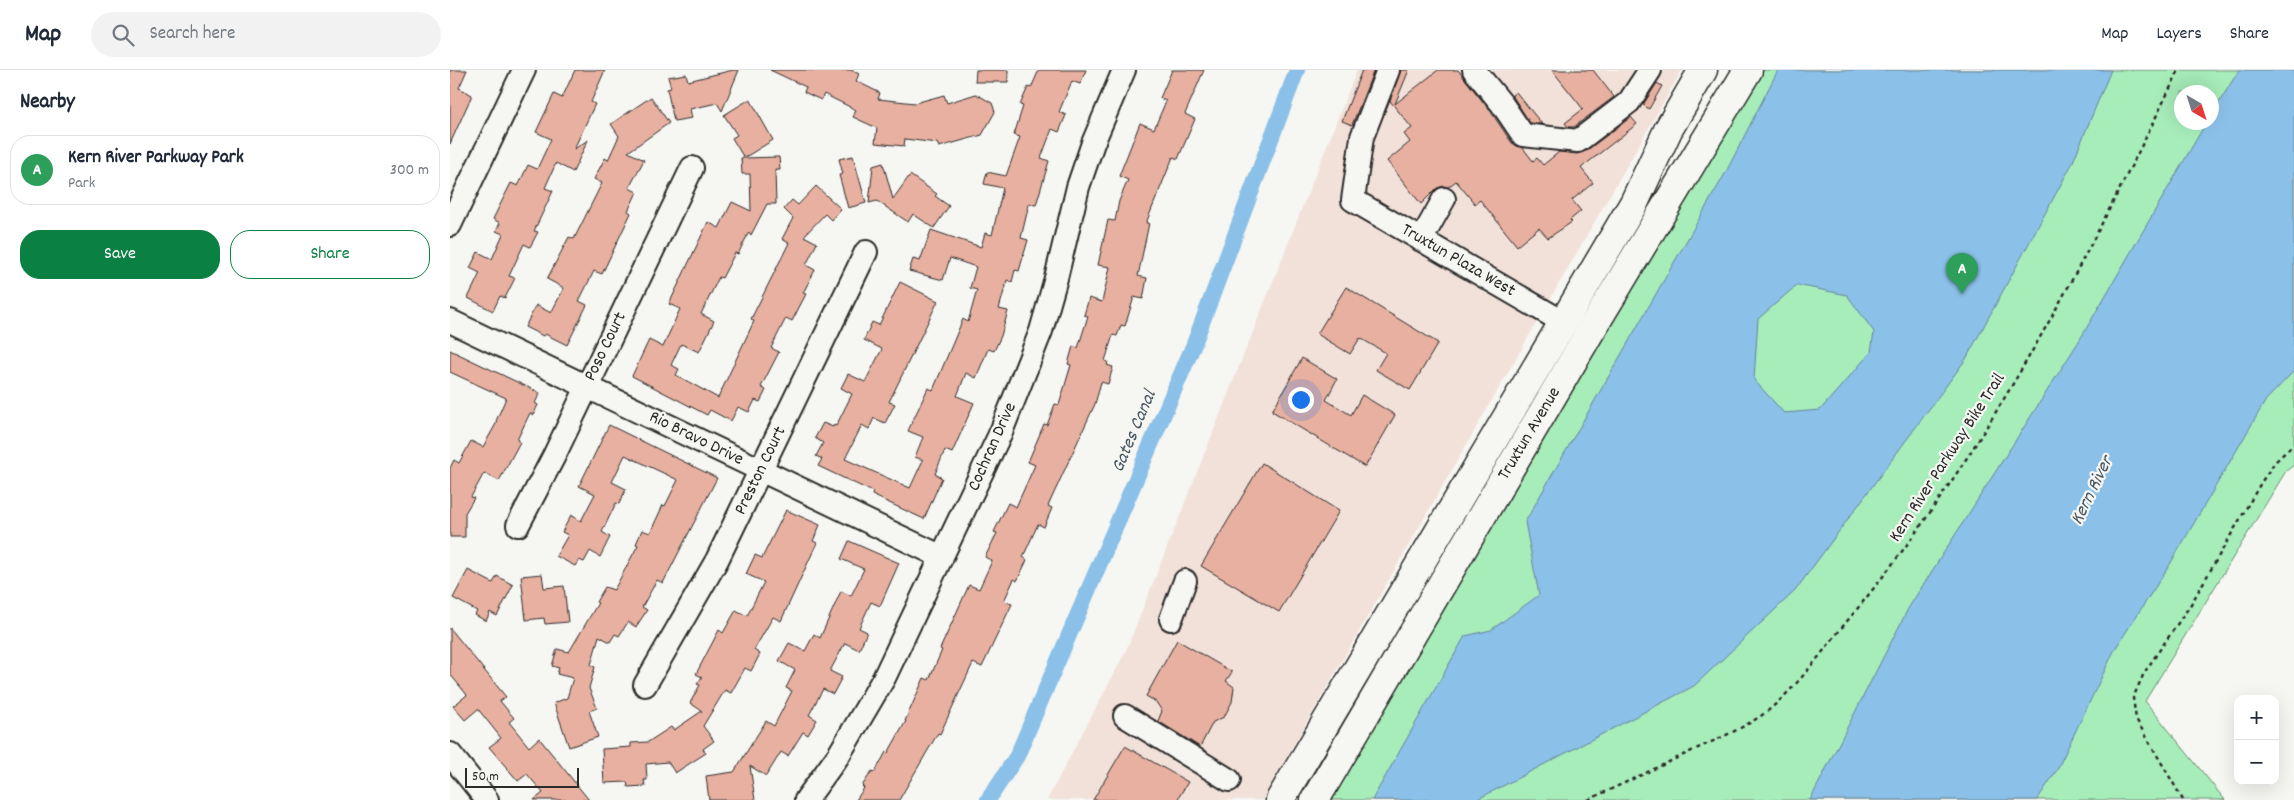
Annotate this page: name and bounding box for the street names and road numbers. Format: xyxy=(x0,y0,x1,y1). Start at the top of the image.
street label: Truxtun Plaza West xyxy=(1396,218,1520,304)
street label: Poso Court xyxy=(579,308,634,386)
street label: Kern River Parkway Bike Trail xyxy=(1884,368,2012,547)
street label: Truxtun Avenue xyxy=(1492,383,1568,485)
street label: Cochran Drive xyxy=(962,399,1024,495)
street label: Rio Bravo Drive xyxy=(645,405,747,473)
street label: Preston Court xyxy=(729,422,793,519)

